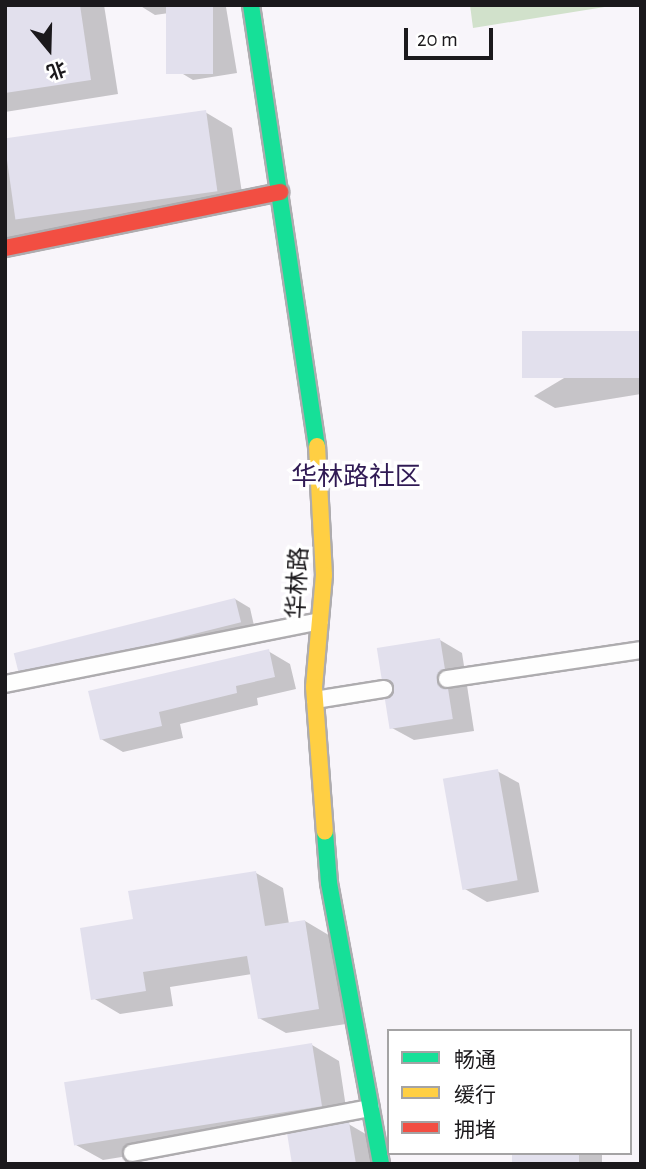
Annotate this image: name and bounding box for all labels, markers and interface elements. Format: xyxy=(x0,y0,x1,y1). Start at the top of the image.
north arrow xyxy=(14,14,84,84)
scale bar xyxy=(408,14,497,58)
text: 20 m xyxy=(417,29,458,50)
text: 北 xyxy=(44,57,68,81)
district label: 华林路社区 xyxy=(291,462,421,494)
street label: 华林路 xyxy=(283,546,315,620)
legend xyxy=(387,1029,632,1155)
text: 畅通 xyxy=(454,1050,496,1071)
text: 缓行 xyxy=(454,1085,496,1106)
text: 拥堵 xyxy=(454,1120,496,1141)

